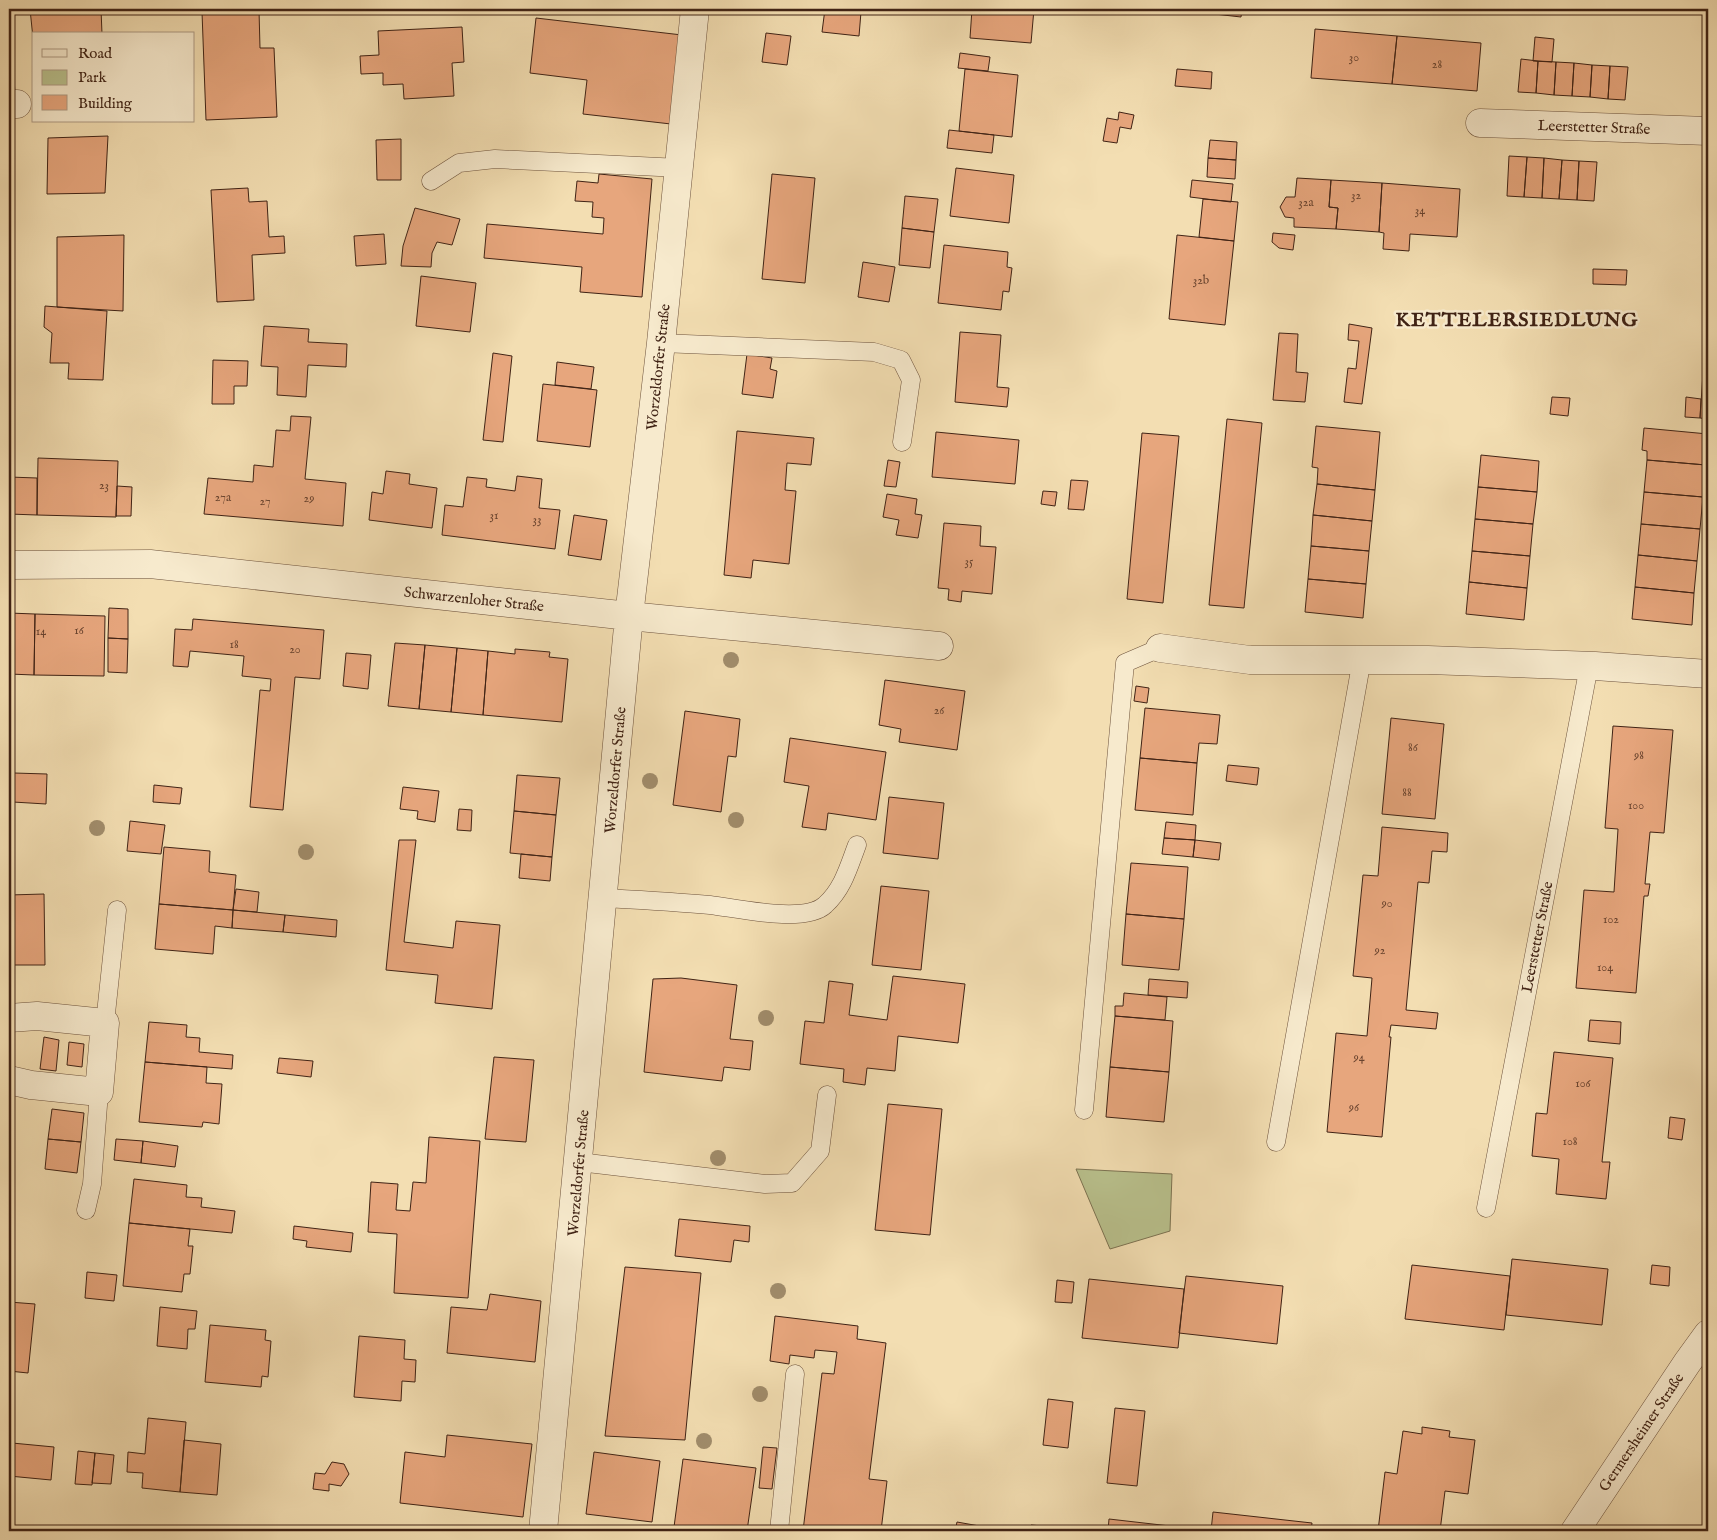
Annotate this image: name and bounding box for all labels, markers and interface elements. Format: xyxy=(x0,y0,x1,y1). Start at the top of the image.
legend xyxy=(32,32,195,122)
text: Road xyxy=(78,44,113,63)
house number: 30 xyxy=(1349,50,1359,65)
house number: 28 xyxy=(1432,57,1442,72)
text: Park xyxy=(78,68,108,87)
text: Building xyxy=(78,94,133,113)
street label: Leerstetter Straße xyxy=(1537,116,1651,139)
house number: 32 xyxy=(1351,188,1361,203)
house number: 32a xyxy=(1298,195,1314,210)
house number: 34 xyxy=(1415,203,1425,218)
house number: 32b xyxy=(1193,273,1209,288)
street label: Worzeldorfer Straße xyxy=(642,303,675,431)
district label: KETTELERSIEDLUNG xyxy=(1396,308,1639,333)
house number: 23 xyxy=(99,478,109,493)
house number: 27a xyxy=(215,490,232,505)
house number: 29 xyxy=(304,491,314,506)
house number: 27 xyxy=(259,494,271,509)
house number: 31 xyxy=(490,508,498,523)
house number: 33 xyxy=(533,512,541,527)
house number: 35 xyxy=(965,554,974,569)
street label: Schwarzenloher Straße xyxy=(403,583,545,616)
house number: 16 xyxy=(74,623,85,638)
house number: 14 xyxy=(36,624,46,639)
house number: 18 xyxy=(229,637,239,652)
house number: 20 xyxy=(289,642,301,657)
house number: 26 xyxy=(934,703,945,718)
street label: Worzeldorfer Straße xyxy=(600,706,631,834)
house number: 86 xyxy=(1408,740,1419,755)
house number: 98 xyxy=(1633,748,1644,763)
house number: 88 xyxy=(1402,785,1412,800)
house number: 100 xyxy=(1628,798,1644,813)
street label: Leerstetter Straße xyxy=(1517,880,1558,994)
house number: 90 xyxy=(1380,896,1393,911)
house number: 102 xyxy=(1603,912,1619,927)
house number: 92 xyxy=(1374,943,1386,958)
house number: 104 xyxy=(1597,960,1613,975)
house number: 94 xyxy=(1352,1050,1365,1065)
house number: 106 xyxy=(1575,1076,1592,1091)
house number: 96 xyxy=(1348,1100,1360,1115)
street label: Worzeldorfer Straße xyxy=(563,1109,594,1237)
house number: 108 xyxy=(1562,1134,1578,1149)
street label: Germersheimer Straße xyxy=(1595,1369,1688,1495)

